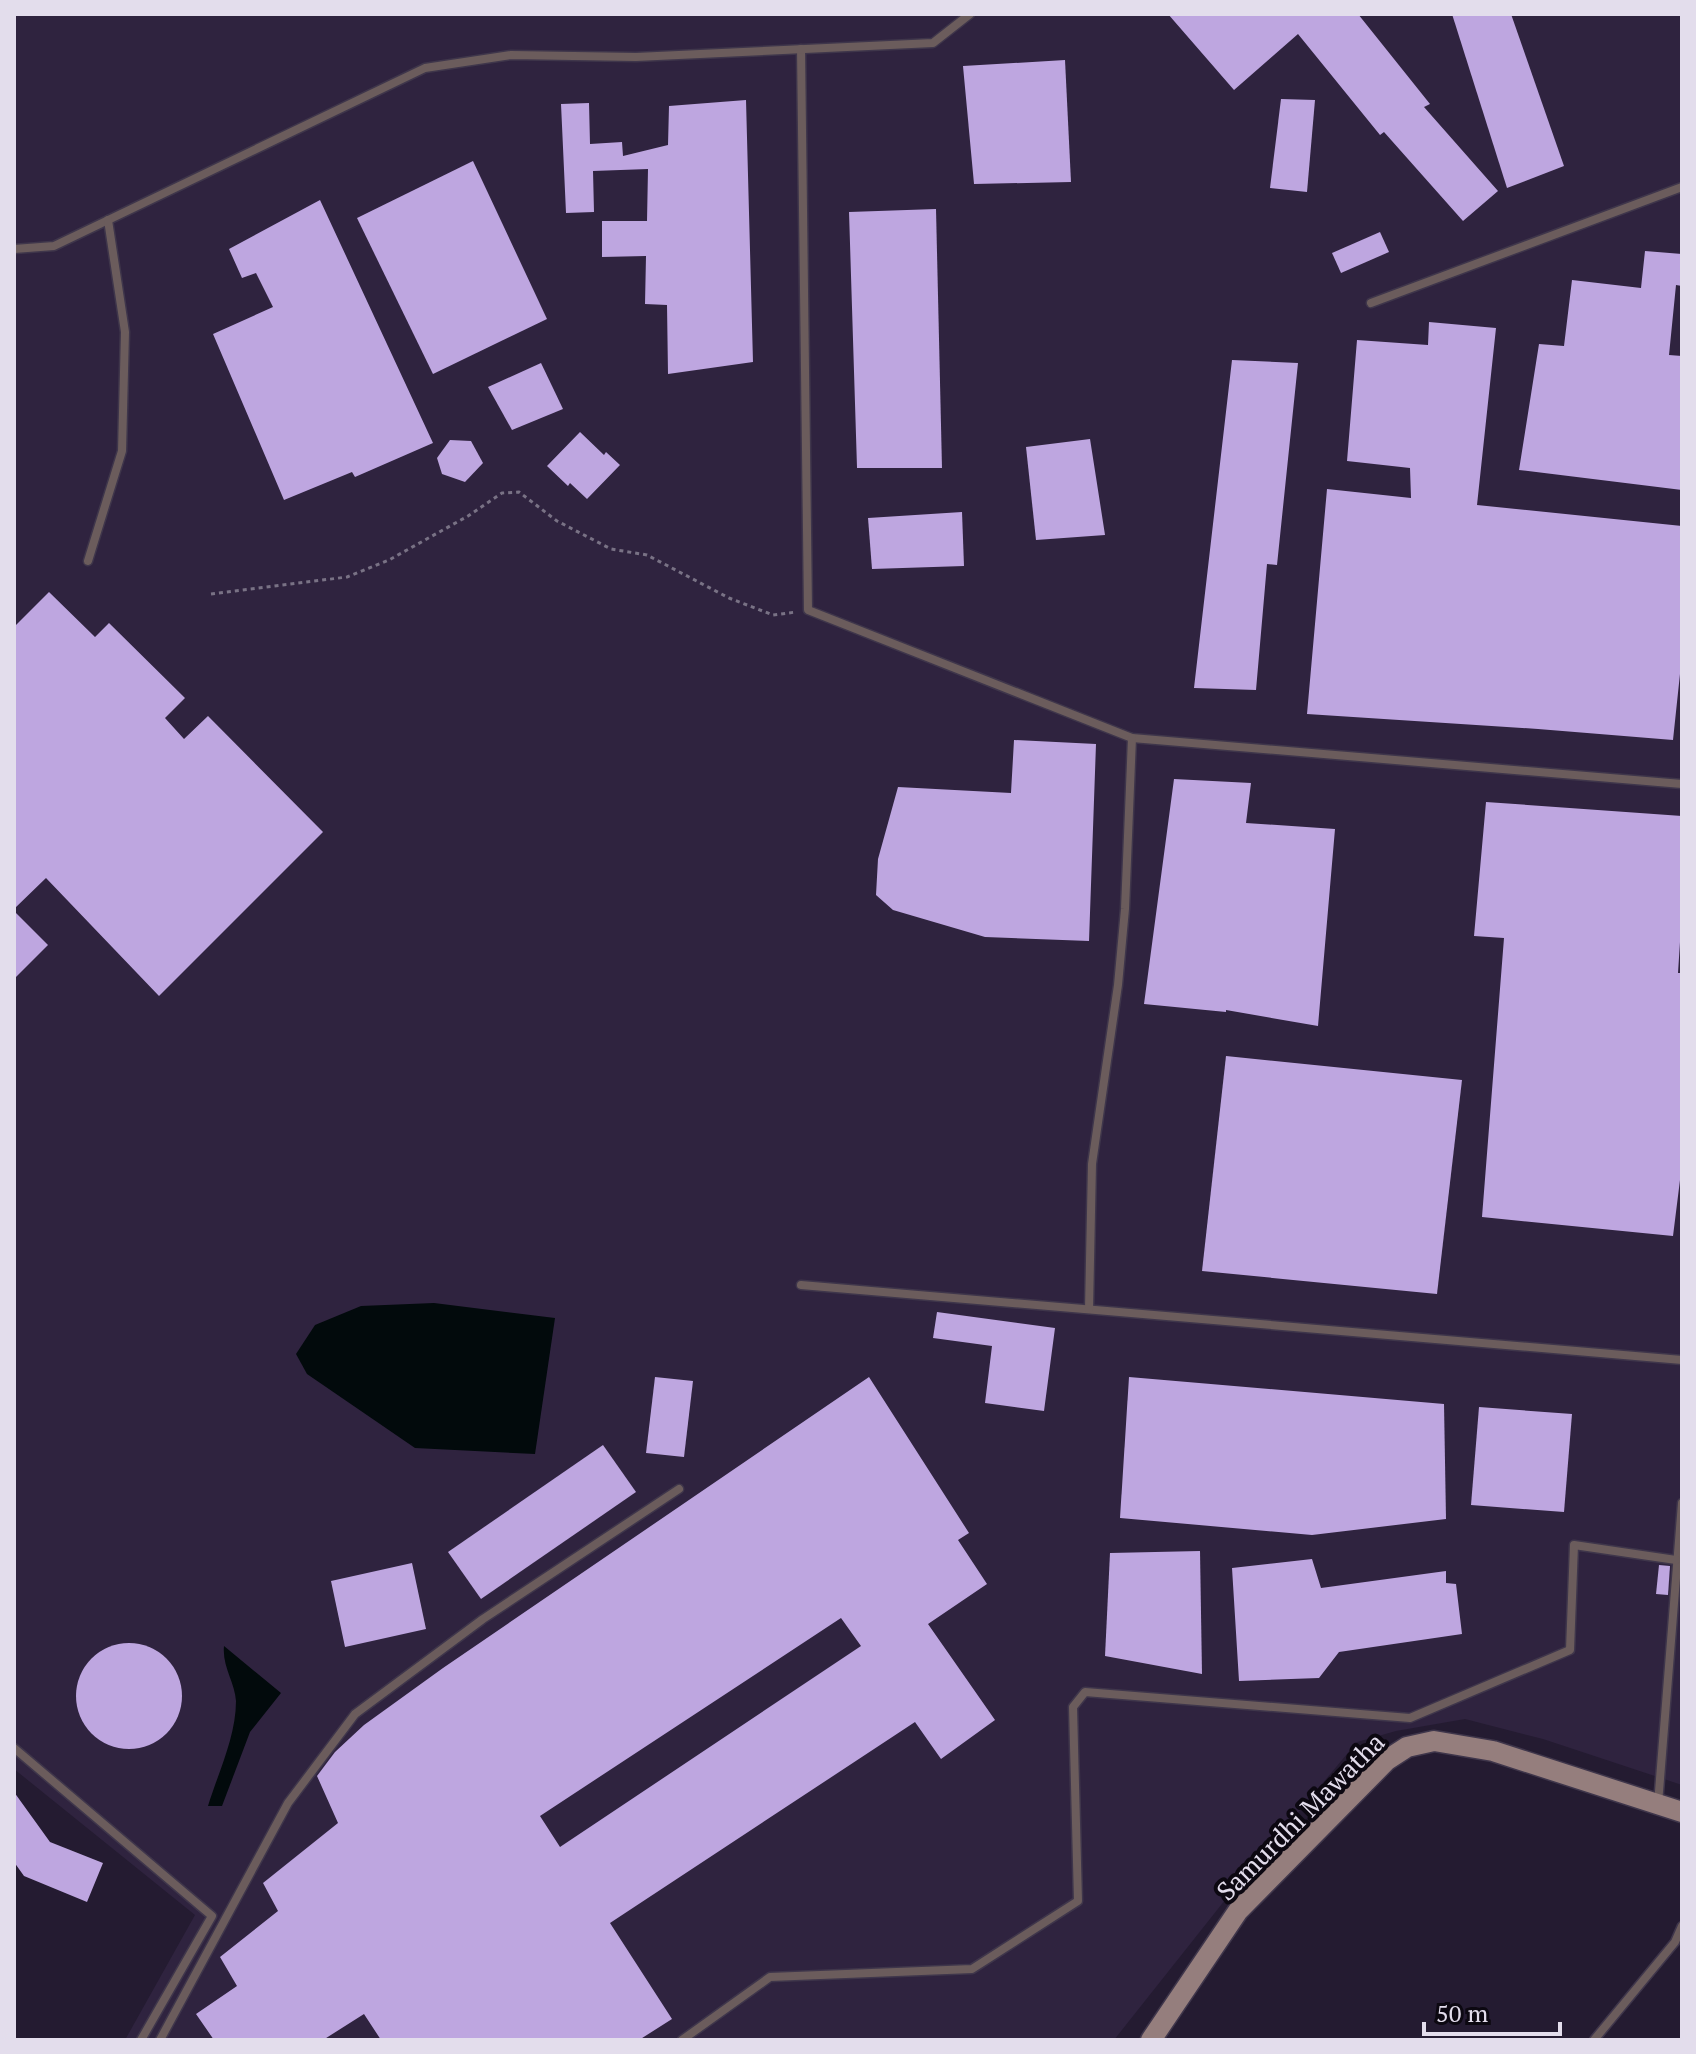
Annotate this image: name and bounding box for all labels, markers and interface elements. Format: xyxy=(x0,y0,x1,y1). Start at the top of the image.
street label: Samurdhi Mawatha xyxy=(1209,1725,1391,1907)
scale bar xyxy=(1424,1986,1560,2036)
text: 50 m xyxy=(1436,1997,1488,2029)

